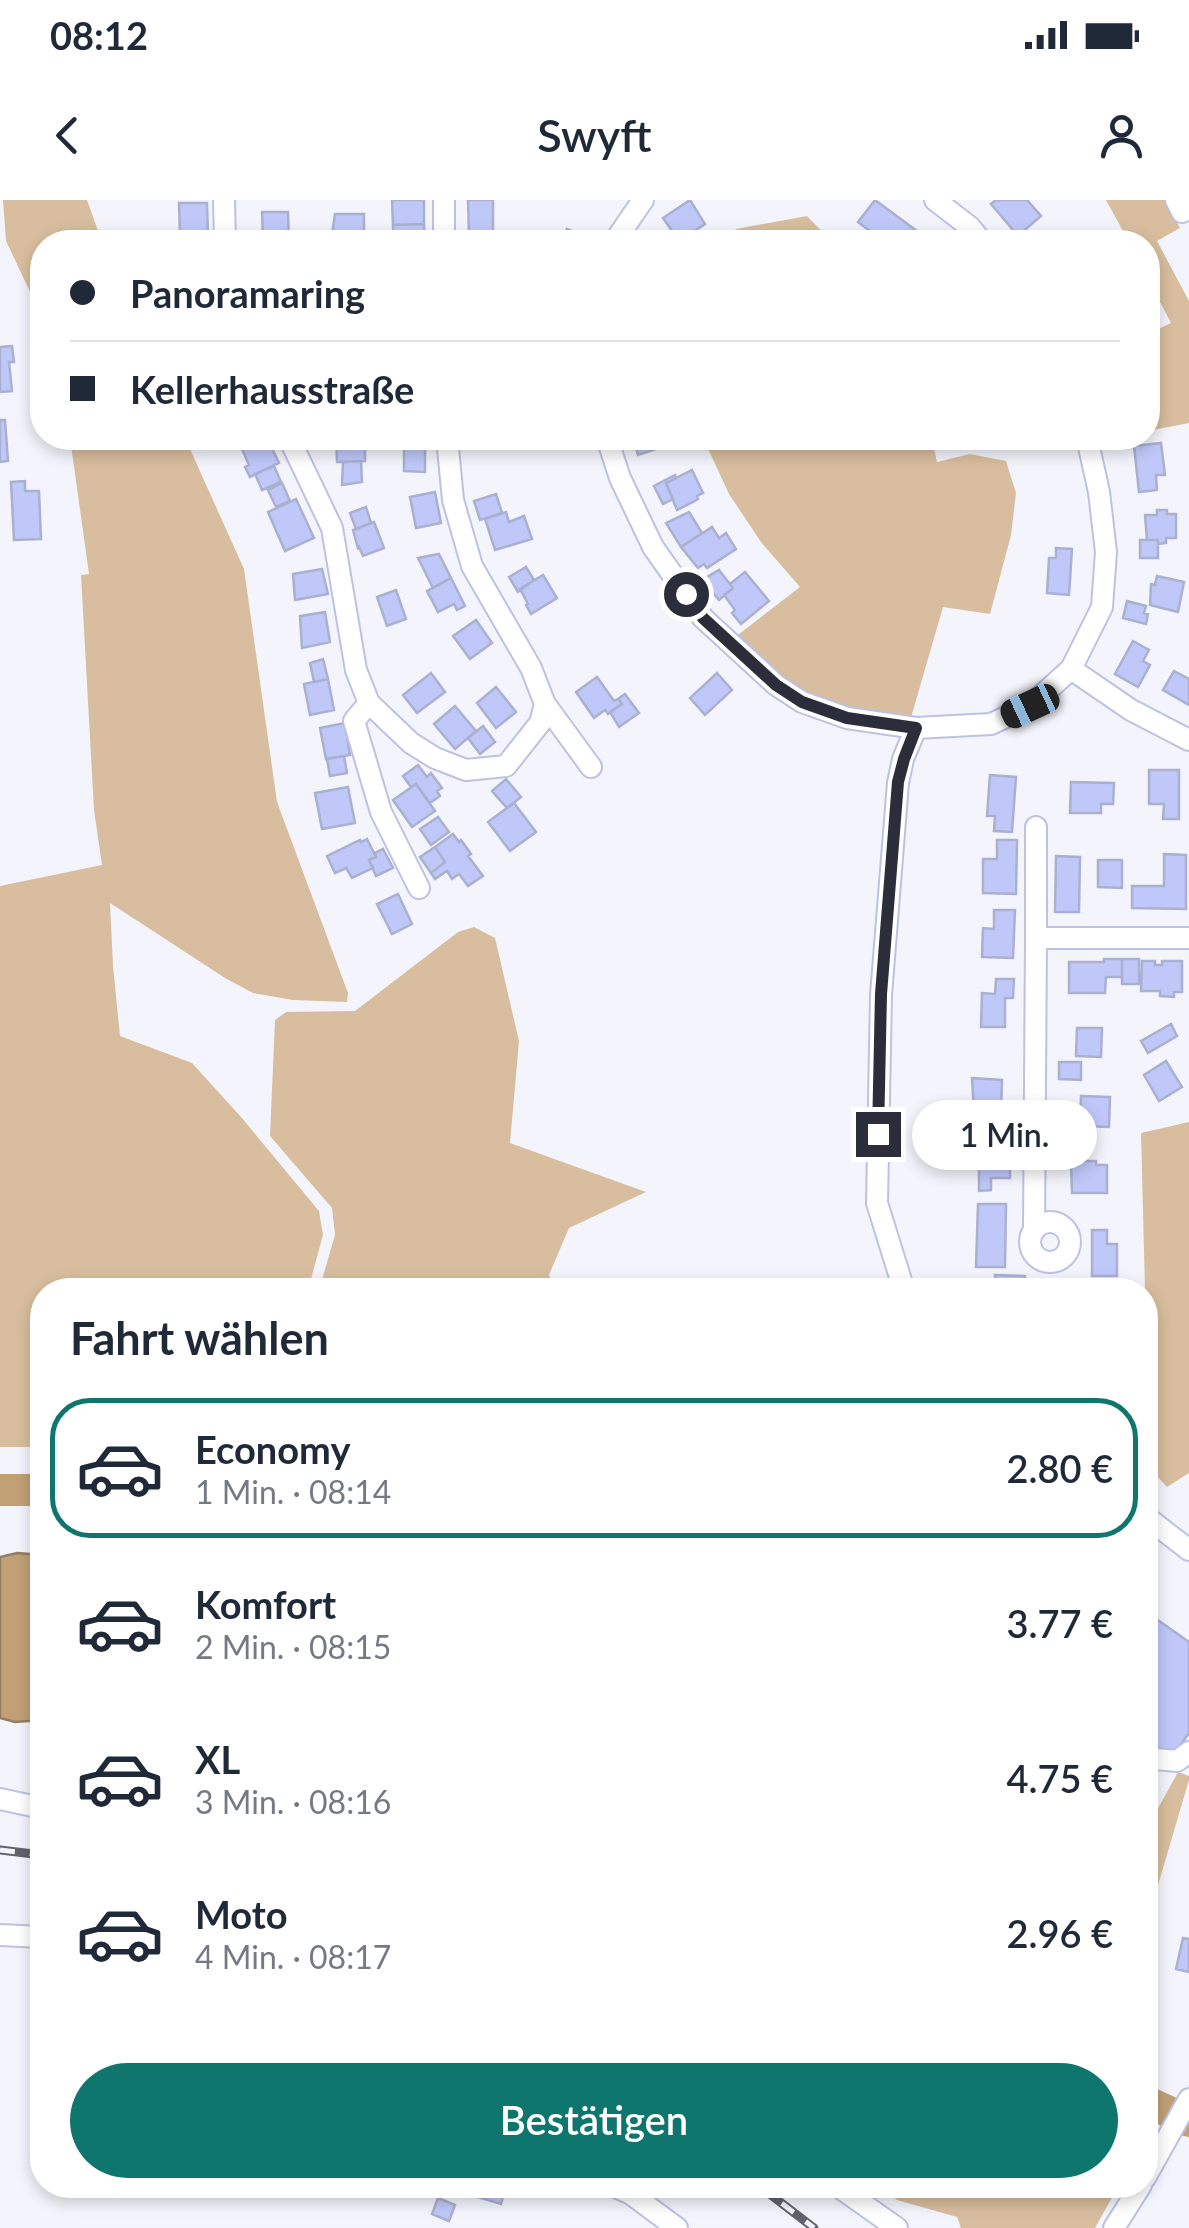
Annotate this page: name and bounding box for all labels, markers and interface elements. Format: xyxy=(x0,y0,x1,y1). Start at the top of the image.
text: 08:12 xyxy=(50,12,148,58)
icon: back xyxy=(40,108,95,163)
text: Swyft xyxy=(537,108,652,162)
icon: person xyxy=(1094,108,1149,163)
text: Panoramaring xyxy=(130,270,365,316)
text: Kellerhausstraße xyxy=(130,366,414,412)
route start xyxy=(664,572,709,617)
car xyxy=(996,680,1064,732)
callout: 1 Min. xyxy=(913,1099,1098,1169)
route end xyxy=(856,1112,901,1157)
text: 1 Min. xyxy=(960,1115,1049,1154)
text: Fahrt wählen xyxy=(70,1311,329,1365)
icon: car xyxy=(75,1423,165,1513)
text: Economy xyxy=(195,1426,350,1472)
text: 2.80 € xyxy=(1006,1445,1113,1491)
text: 1 Min. · 08:14 xyxy=(195,1472,391,1511)
icon: car xyxy=(75,1578,165,1668)
text: Komfort xyxy=(195,1581,336,1627)
text: 3.77 € xyxy=(1006,1600,1113,1646)
text: 2 Min. · 08:15 xyxy=(195,1627,391,1666)
icon: car xyxy=(75,1733,165,1823)
text: XL xyxy=(195,1736,240,1782)
text: 4.75 € xyxy=(1006,1755,1113,1801)
text: 3 Min. · 08:16 xyxy=(195,1782,391,1821)
icon: car xyxy=(75,1888,165,1978)
text: Moto xyxy=(195,1891,288,1937)
text: 2.96 € xyxy=(1006,1910,1113,1956)
text: 4 Min. · 08:17 xyxy=(195,1937,391,1976)
button: Bestätigen xyxy=(70,2063,1118,2178)

